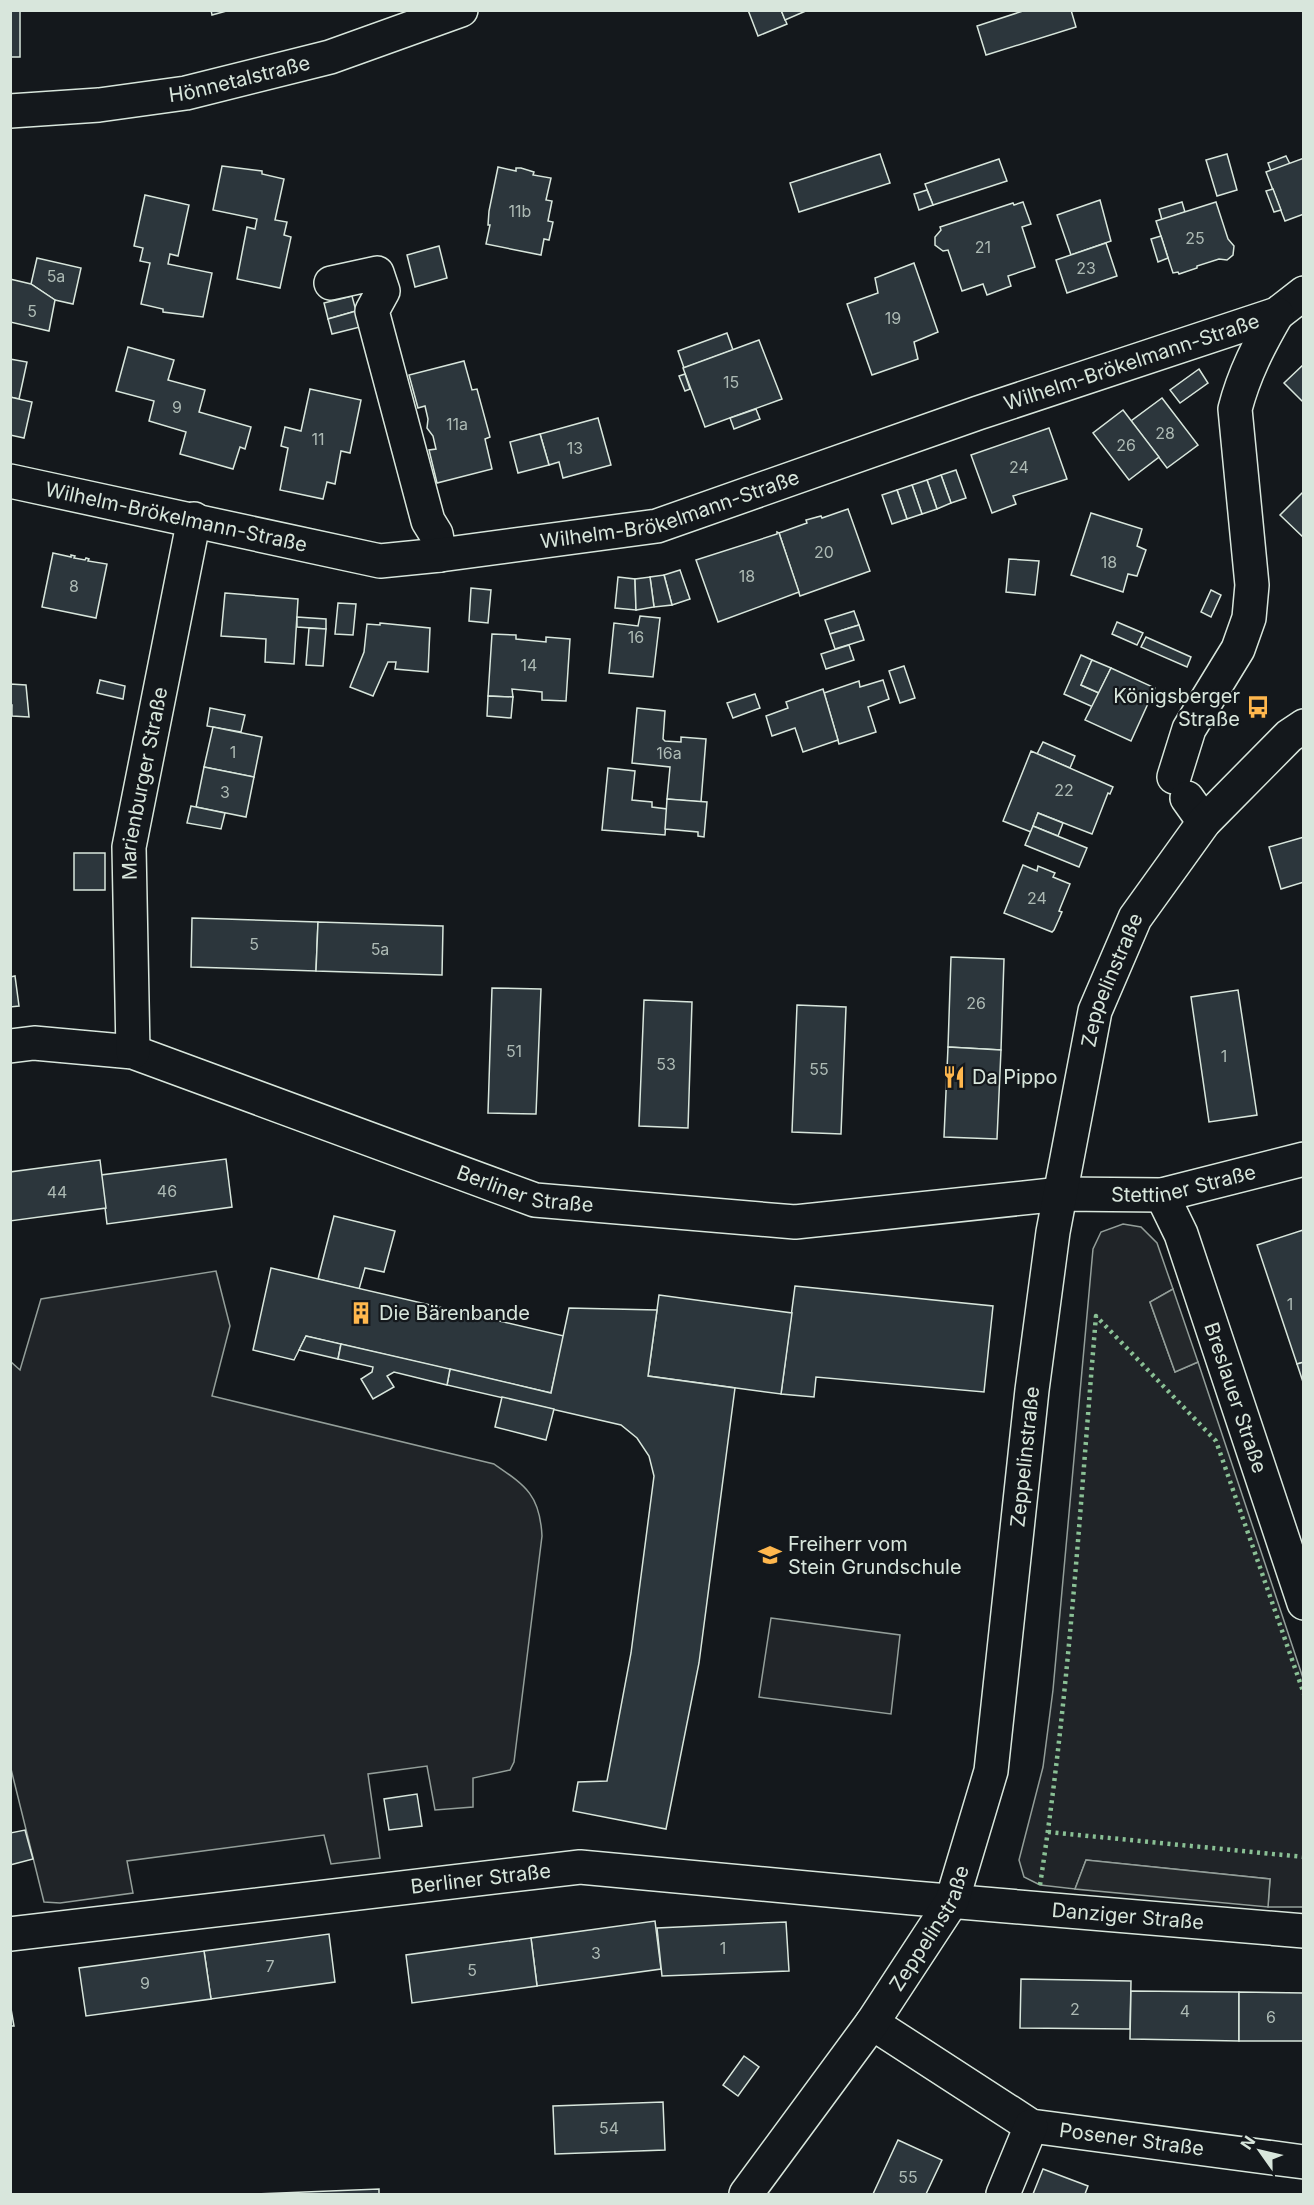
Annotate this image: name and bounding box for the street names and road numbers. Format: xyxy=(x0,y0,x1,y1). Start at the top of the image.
street label: Hönnetalstraße xyxy=(167,50,312,107)
street label: Wilhelm-Brökelmann-Straße xyxy=(1001,309,1263,416)
street label: Wilhelm-Brökelmann-Straße xyxy=(539,465,802,553)
street label: Wilhelm-Brökelmann-Straße xyxy=(43,477,309,557)
street label: Marienburger Straße xyxy=(117,685,172,880)
street label: Zeppelinstraße xyxy=(1076,909,1148,1049)
street label: Berliner Straße xyxy=(453,1160,594,1217)
street label: Stettiner Straße xyxy=(1111,1160,1258,1207)
street label: Breslauer Straße xyxy=(1199,1319,1272,1476)
street label: Zeppelinstraße xyxy=(1005,1385,1044,1529)
street label: Berliner Straße xyxy=(409,1859,552,1899)
street label: Zeppelinstraße xyxy=(884,1862,974,1996)
street label: Danziger Straße xyxy=(1051,1898,1205,1935)
street label: Posener Straße xyxy=(1058,2118,1205,2161)

